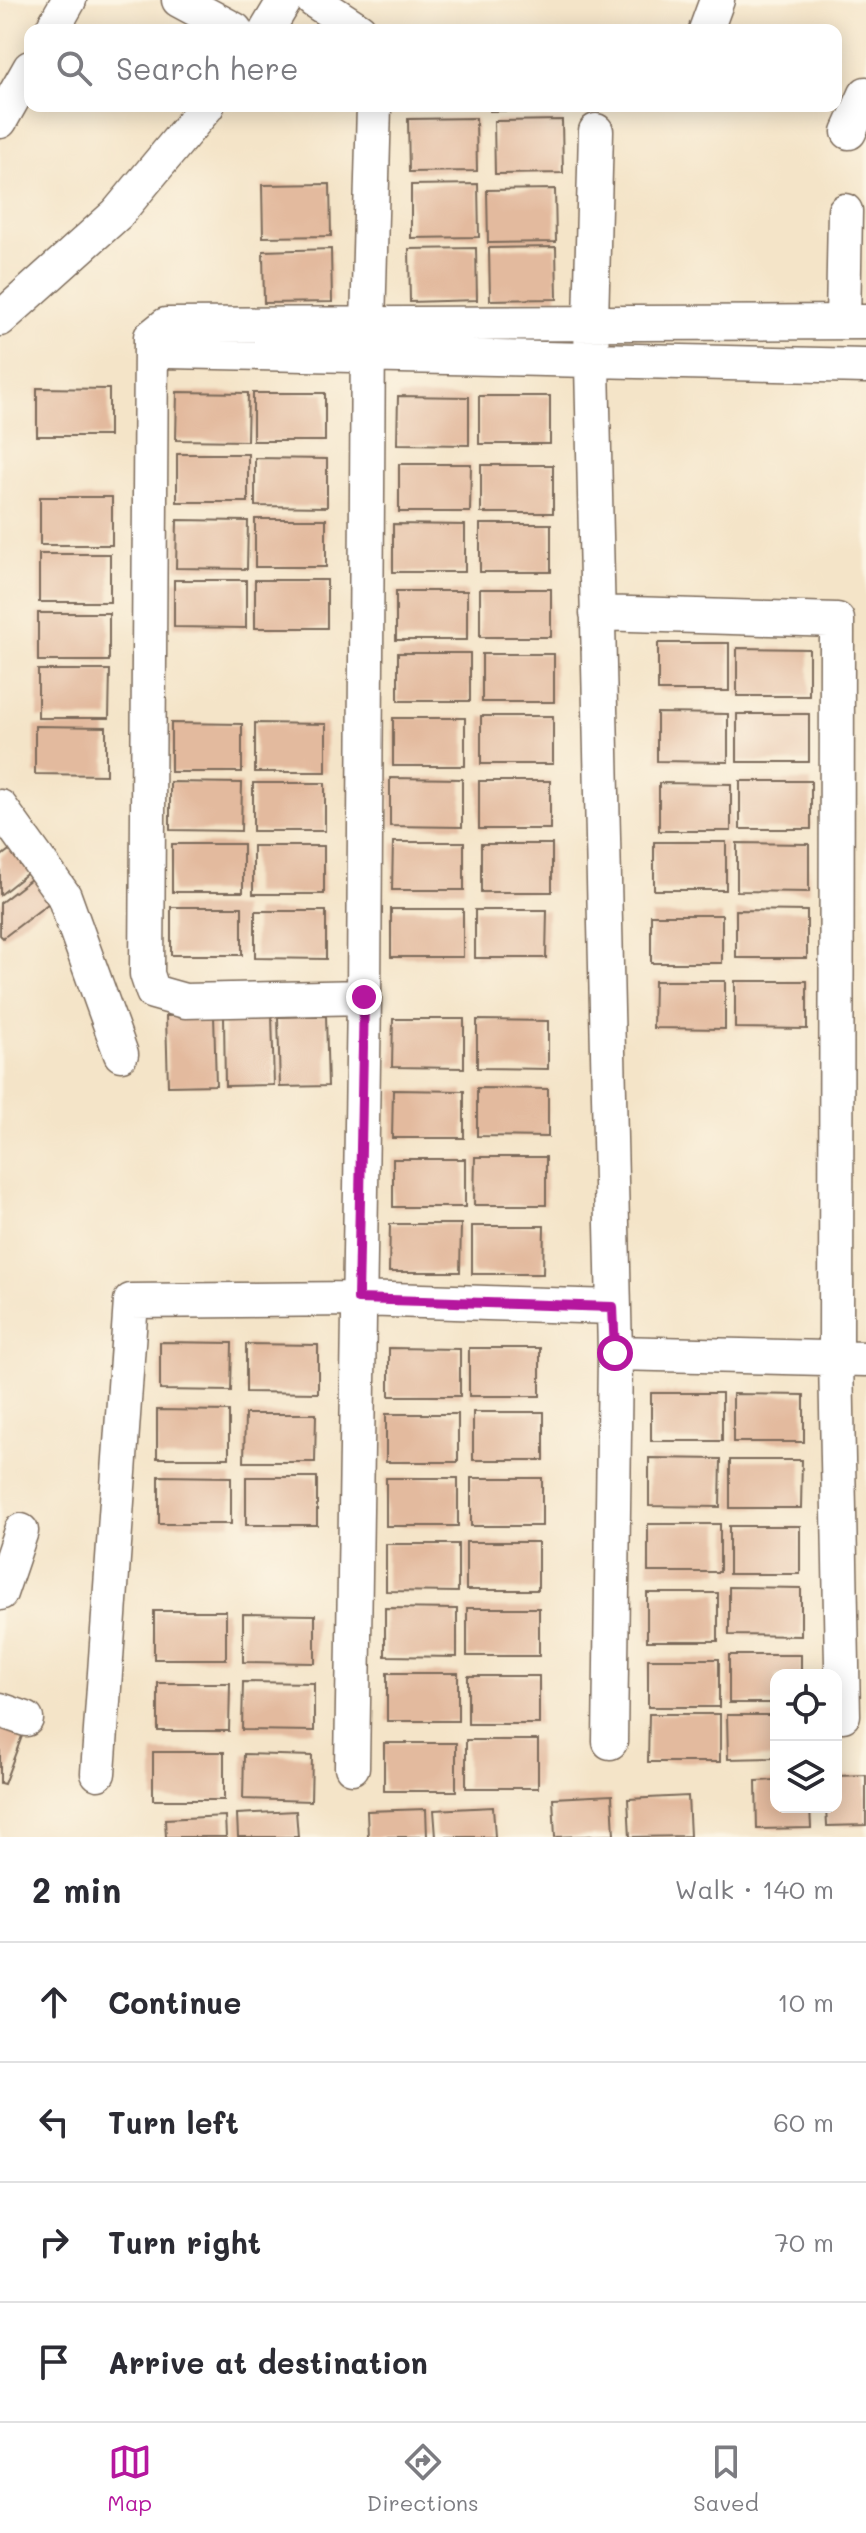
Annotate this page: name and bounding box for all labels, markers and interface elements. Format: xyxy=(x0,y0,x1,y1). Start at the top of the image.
search box xyxy=(24,24,842,112)
icon: search xyxy=(52,46,96,90)
text: Search here xyxy=(116,48,299,88)
route end xyxy=(346,979,382,1015)
route start xyxy=(597,1335,633,1371)
map controls xyxy=(770,1669,842,1813)
button: locate xyxy=(770,1669,842,1741)
button: layers xyxy=(770,1741,842,1813)
text: 2 min xyxy=(32,1867,121,1912)
text: Walk · 140 m xyxy=(675,1872,834,1906)
icon: ahead xyxy=(32,1980,76,2024)
text: Continue xyxy=(108,1982,241,2022)
text: 10 m xyxy=(777,1985,834,2019)
icon: left xyxy=(32,2100,76,2144)
text: Turn left xyxy=(108,2102,239,2142)
text: 60 m xyxy=(773,2105,834,2139)
icon: right xyxy=(32,2220,76,2264)
text: Turn right xyxy=(108,2222,261,2262)
text: 70 m xyxy=(774,2225,834,2259)
icon: arrive xyxy=(32,2340,76,2384)
text: Arrive at destination xyxy=(108,2342,428,2382)
tab: Map xyxy=(107,2440,152,2517)
tab: Directions xyxy=(367,2440,479,2517)
tab: Saved xyxy=(693,2440,759,2517)

